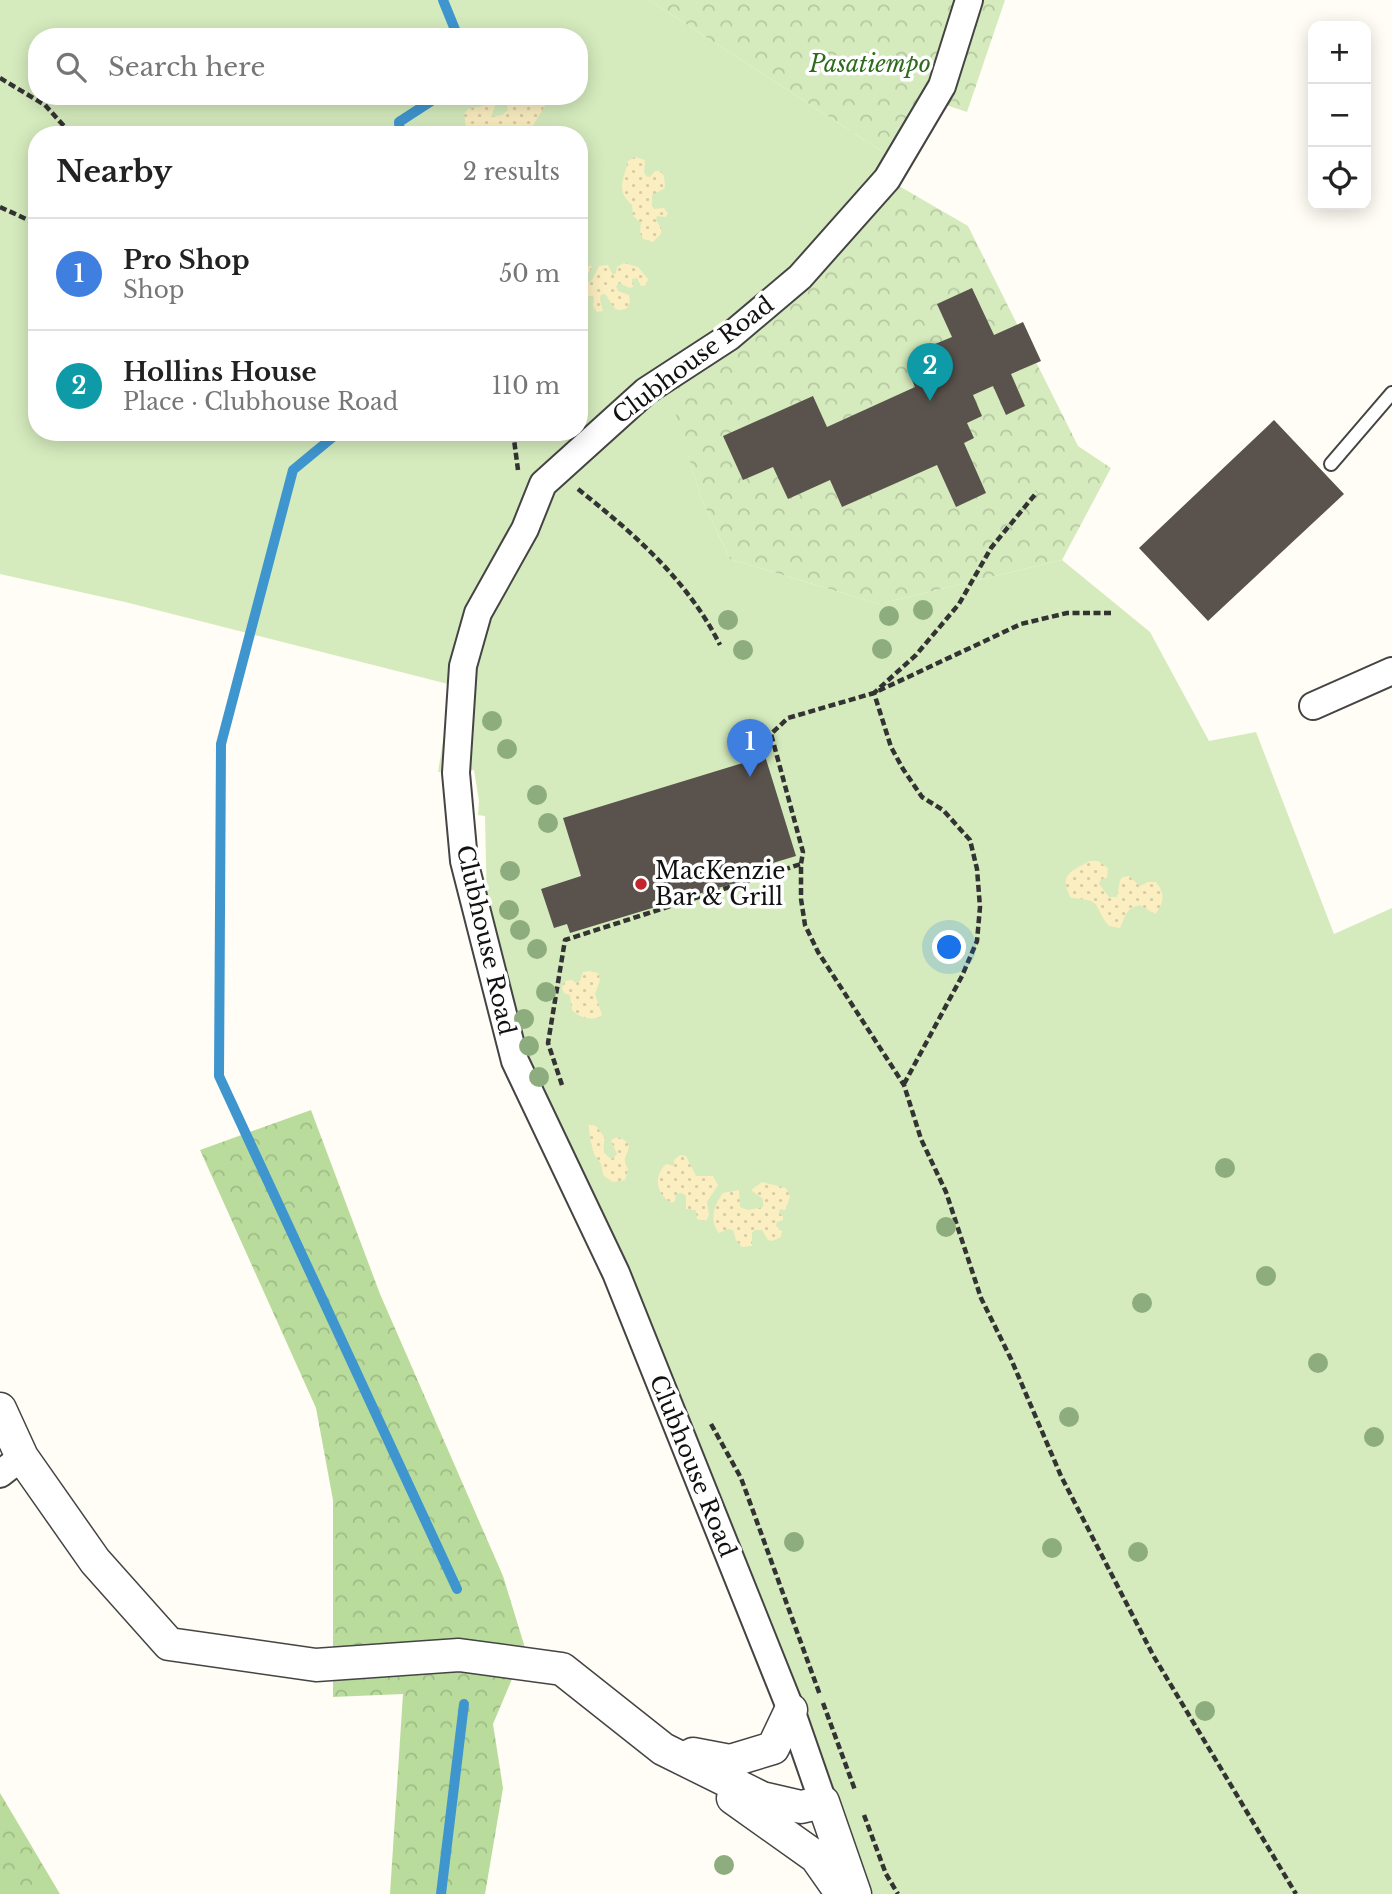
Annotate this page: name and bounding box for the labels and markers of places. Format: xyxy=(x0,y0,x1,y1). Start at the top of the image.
pin: 2 xyxy=(907,343,953,401)
pin: 1 xyxy=(727,719,773,777)
place label: MacKenzie Bar & Grill xyxy=(655,857,785,911)
marker: MacKenzie Bar & Grill xyxy=(633,876,649,892)

